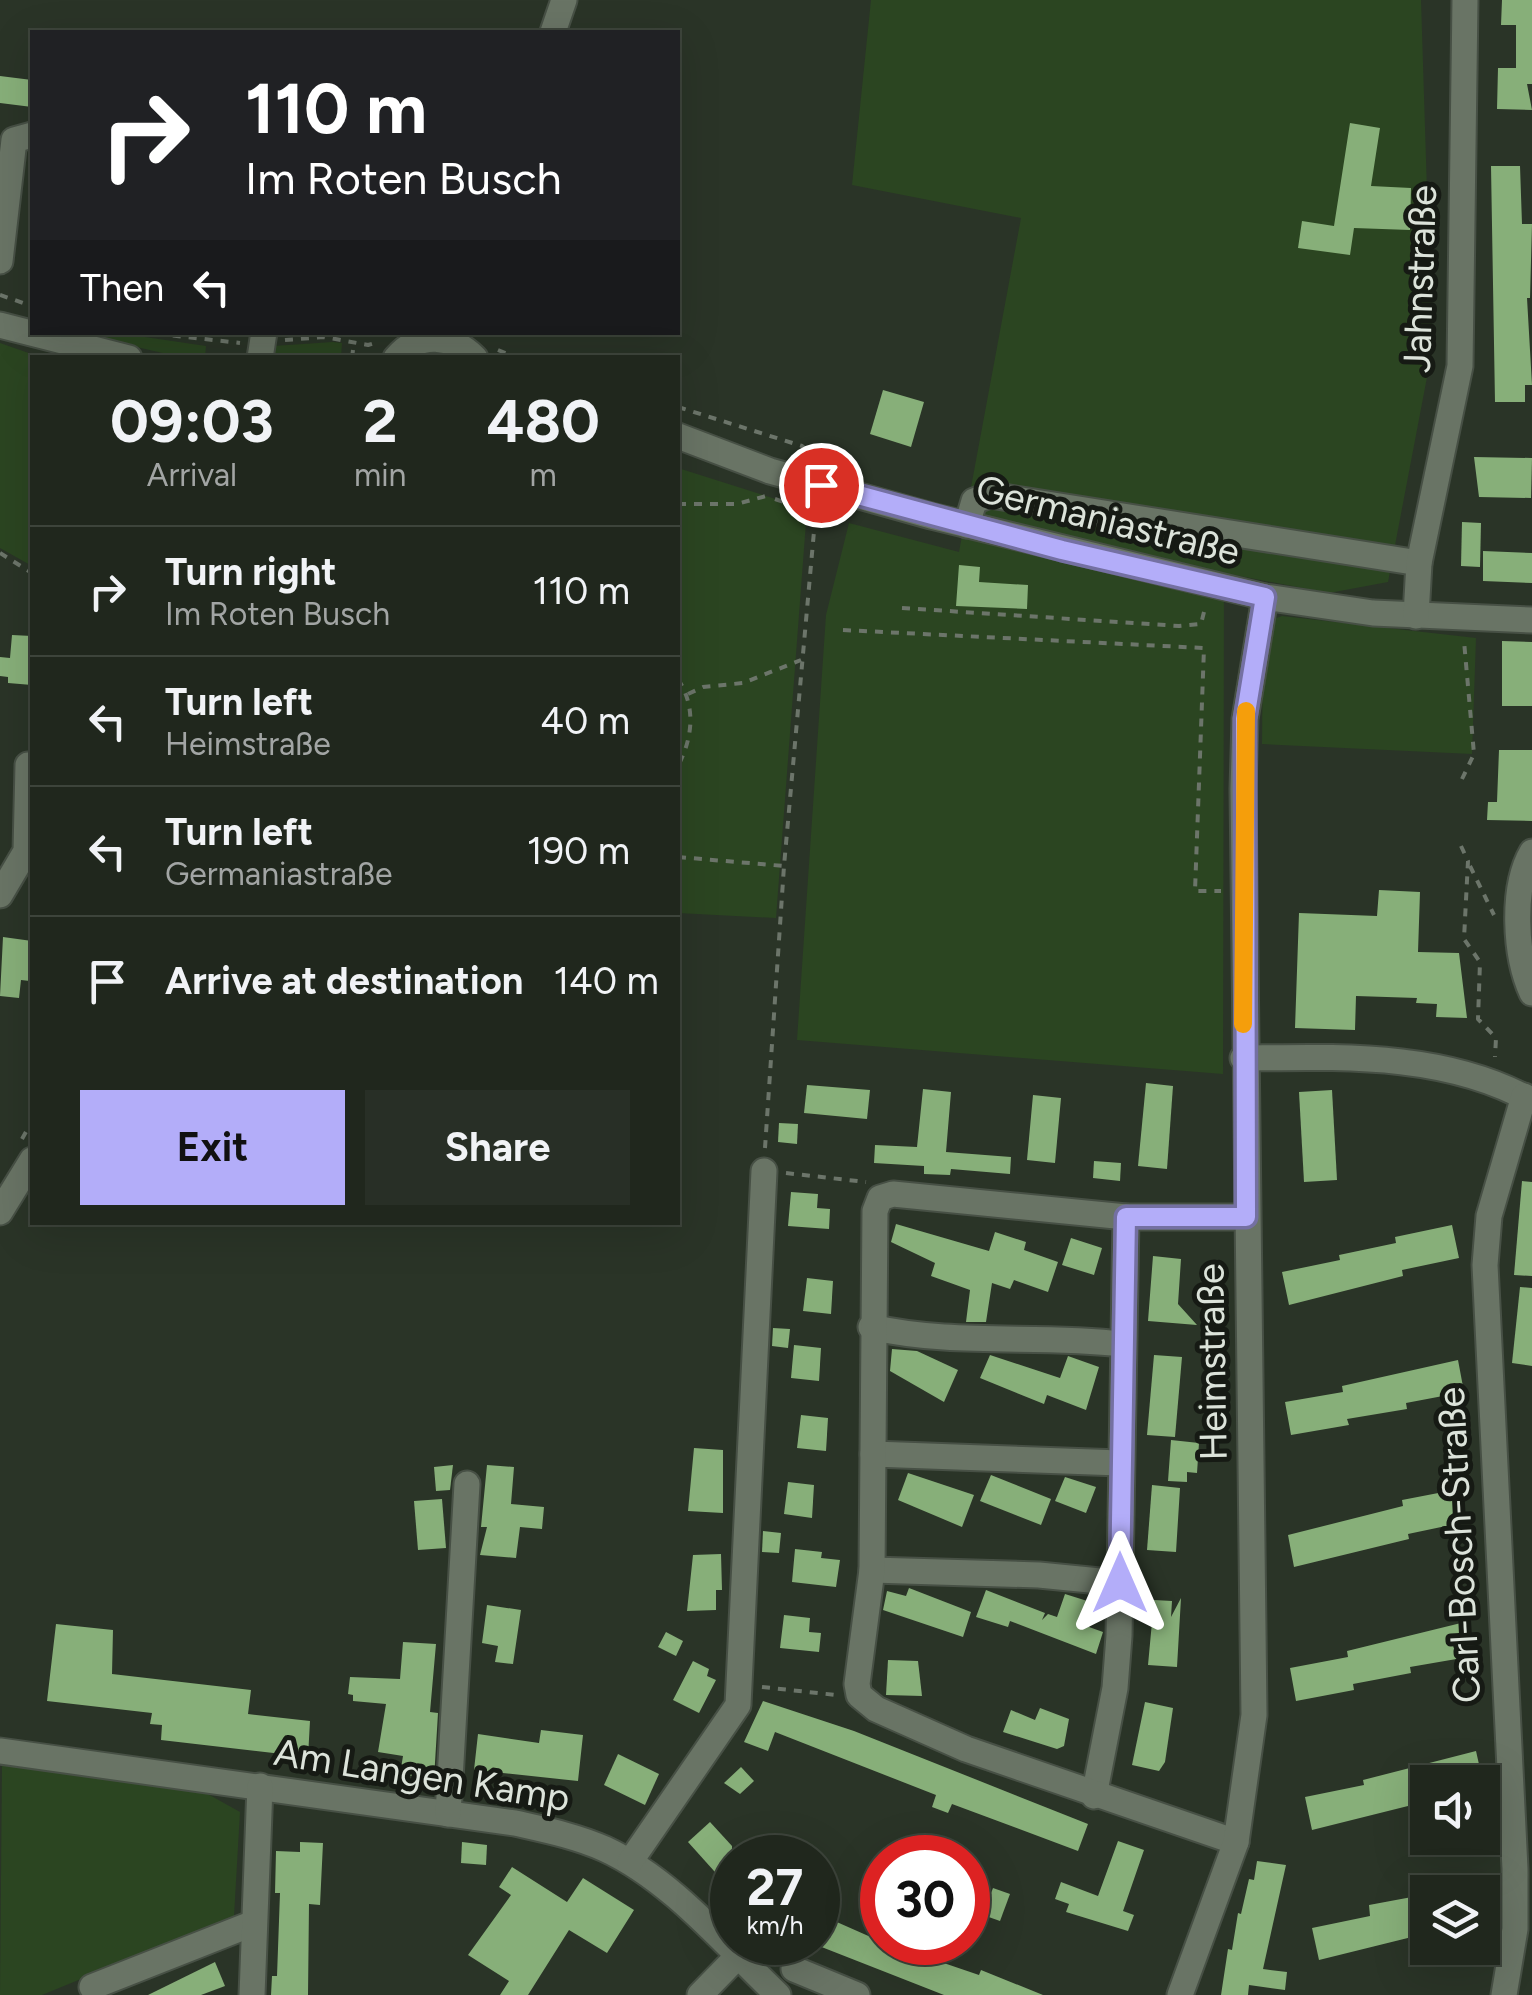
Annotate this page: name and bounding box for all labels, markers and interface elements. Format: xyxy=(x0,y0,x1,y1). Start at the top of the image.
text: 110 m xyxy=(245,66,427,151)
icon: right xyxy=(80,70,210,200)
text: Im Roten Busch xyxy=(245,151,562,205)
street label: Jahnstraße xyxy=(1394,184,1446,374)
icon: left xyxy=(184,260,239,315)
text: Then xyxy=(80,265,164,311)
text: 09:03 xyxy=(110,385,274,457)
text: 2 xyxy=(363,385,398,457)
text: 480 xyxy=(486,385,600,457)
pin xyxy=(779,443,864,528)
text: Arrival xyxy=(147,456,237,494)
text: min xyxy=(354,456,406,494)
text: m xyxy=(530,456,557,494)
icon: arrive xyxy=(794,458,849,513)
street label: Germaniastraße xyxy=(971,465,1245,575)
text: Turn right xyxy=(165,549,337,595)
icon: right xyxy=(80,564,135,619)
text: 110 m xyxy=(533,568,630,614)
text: Im Roten Busch xyxy=(165,595,390,633)
text: Turn left xyxy=(165,679,313,725)
icon: left xyxy=(80,694,135,749)
text: 40 m xyxy=(540,698,630,744)
text: Heimstraße xyxy=(165,725,331,763)
text: Turn left xyxy=(165,809,313,855)
icon: left xyxy=(80,824,135,879)
text: 190 m xyxy=(527,828,630,874)
text: Germaniastraße xyxy=(165,855,392,893)
icon: arrive xyxy=(80,954,135,1009)
text: Arrive at destination xyxy=(165,958,523,1004)
text: 140 m xyxy=(553,958,659,1004)
button: Exit xyxy=(80,1090,345,1205)
button: Share xyxy=(365,1090,630,1205)
street label: Heimstraße xyxy=(1187,1263,1237,1461)
street label: Carl-Bosch-Straße xyxy=(1428,1386,1490,1704)
position arrow xyxy=(1068,1531,1172,1635)
street label: Am Langen Kamp xyxy=(271,1729,573,1821)
map controls xyxy=(1410,1765,1500,1965)
button: sound xyxy=(1410,1765,1500,1855)
speed limit sign: 30 xyxy=(860,1835,990,1965)
text: 27 xyxy=(747,1857,803,1918)
button: layers xyxy=(1410,1875,1500,1965)
text: km/h xyxy=(746,1910,804,1940)

